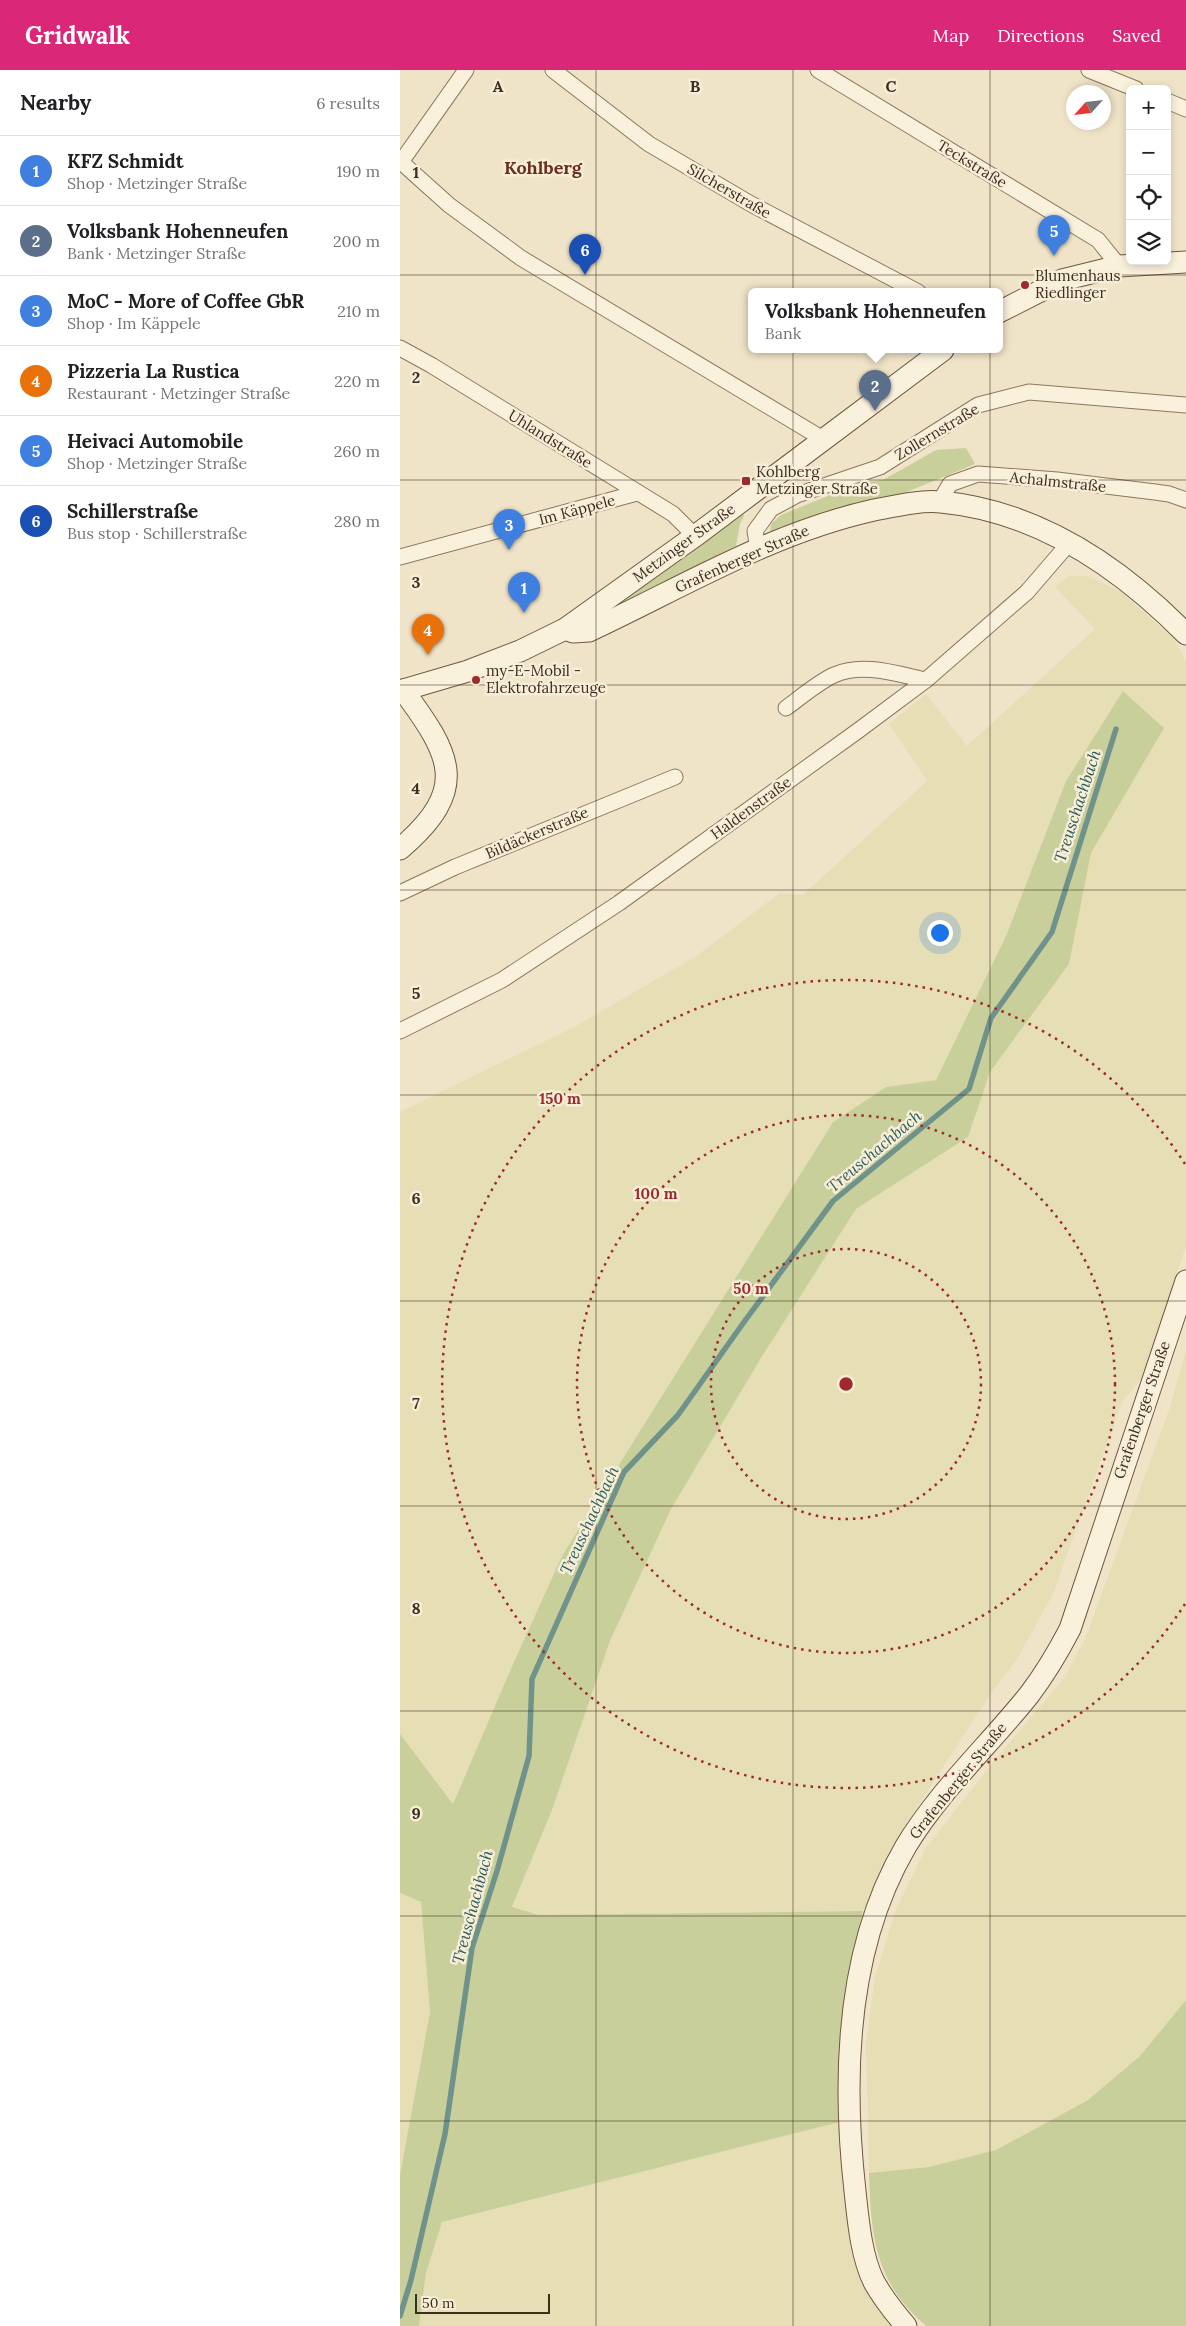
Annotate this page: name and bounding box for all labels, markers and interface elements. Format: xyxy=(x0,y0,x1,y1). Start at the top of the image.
text: Gridwalk xyxy=(25,20,130,51)
text: Map xyxy=(933,24,969,47)
text: Directions xyxy=(997,24,1084,47)
text: Saved xyxy=(1112,24,1161,47)
text: A xyxy=(493,76,504,96)
text: B xyxy=(690,76,701,96)
text: C xyxy=(885,76,897,96)
north arrow xyxy=(1066,85,1111,130)
map controls xyxy=(1126,85,1171,265)
button: + xyxy=(1126,85,1171,130)
text: Nearby xyxy=(20,89,91,116)
text: 6 results xyxy=(316,93,380,113)
button: − xyxy=(1126,130,1171,175)
street label: Teckstraße xyxy=(934,135,1011,192)
text: KFZ Schmidt xyxy=(67,149,184,173)
district label: Kohlberg xyxy=(504,156,583,179)
street label: Silcherstraße xyxy=(684,159,775,222)
text: 1 xyxy=(33,161,39,181)
text: 190 m xyxy=(336,161,380,181)
text: 1 xyxy=(413,162,419,182)
text: Shop · Metzinger Straße xyxy=(67,173,247,193)
button: locate xyxy=(1126,175,1171,220)
pin: 5 xyxy=(1038,215,1070,256)
text: Volksbank Hohenneufen xyxy=(67,219,288,243)
button: layers xyxy=(1126,220,1171,265)
text: 2 xyxy=(32,231,40,251)
text: 200 m xyxy=(333,231,380,251)
pin: 6 xyxy=(569,234,601,275)
text: Bank · Metzinger Straße xyxy=(67,243,246,263)
place label: Blumenhaus Riedlinger xyxy=(1035,266,1120,302)
marker: Blumenhaus Riedlinger xyxy=(1019,279,1031,291)
popup xyxy=(748,288,1003,353)
text: MoC - More of Coffee GbR xyxy=(67,289,304,313)
text: Volksbank Hohenneufen xyxy=(765,299,986,323)
text: 3 xyxy=(32,301,40,321)
text: 210 m xyxy=(337,301,380,321)
text: Shop · Im Käppele xyxy=(67,313,201,333)
text: Bank xyxy=(765,323,801,343)
text: Pizzeria La Rustica xyxy=(67,359,240,383)
text: 2 xyxy=(412,367,420,387)
pin: 2 xyxy=(859,370,891,411)
text: 4 xyxy=(32,371,40,391)
text: 220 m xyxy=(334,371,380,391)
text: Restaurant · Metzinger Straße xyxy=(67,383,290,403)
street label: Zollernstraße xyxy=(891,399,982,464)
street label: Uhlandstraße xyxy=(505,405,596,472)
text: Heivaci Automobile xyxy=(67,429,243,453)
text: 5 xyxy=(32,441,40,461)
text: 260 m xyxy=(334,441,380,461)
text: Shop · Metzinger Straße xyxy=(67,453,247,473)
place label: Kohlberg Metzinger Straße xyxy=(756,462,878,498)
street label: Achalmstraße xyxy=(1008,467,1107,496)
marker: Kohlberg Metzinger Straße xyxy=(740,475,752,487)
street label: Im Käppele xyxy=(536,490,617,529)
text: Schillerstraße xyxy=(67,499,198,523)
street label: Metzinger Straße xyxy=(629,499,739,586)
pin: 3 xyxy=(493,509,525,550)
text: 6 xyxy=(31,511,41,531)
text: 280 m xyxy=(334,511,380,531)
street label: Grafenberger Straße xyxy=(672,520,812,597)
text: Bus stop · Schillerstraße xyxy=(67,523,247,543)
text: 3 xyxy=(412,572,421,592)
pin: 1 xyxy=(508,572,540,613)
pin: 4 xyxy=(412,614,444,655)
place label: my-E-Mobil - Elektrofahrzeuge xyxy=(486,661,606,697)
marker: my-E-Mobil - Elektrofahrzeuge xyxy=(470,674,482,686)
water label: Treuschachbach xyxy=(1049,747,1105,865)
street label: Haldenstraße xyxy=(707,772,795,843)
text: 4 xyxy=(412,778,421,798)
street label: Bildäckerstraße xyxy=(482,802,591,863)
your location xyxy=(927,920,953,946)
text: 5 xyxy=(412,983,421,1003)
text: 150 m xyxy=(539,1089,581,1108)
water label: Treuschachbach xyxy=(823,1106,925,1196)
text: 100 m xyxy=(635,1184,678,1203)
text: 6 xyxy=(411,1188,421,1208)
text: 50 m xyxy=(733,1279,769,1298)
street label: Grafenberger Straße xyxy=(1109,1338,1174,1481)
centre of rings xyxy=(837,1375,855,1393)
text: 7 xyxy=(412,1393,420,1413)
water label: Treuschachbach xyxy=(555,1463,623,1577)
text: 8 xyxy=(411,1598,421,1618)
street label: Grafenberger Straße xyxy=(905,1719,1010,1843)
text: 9 xyxy=(411,1803,421,1823)
water label: Treuschachbach xyxy=(447,1848,497,1966)
scale bar xyxy=(415,2291,550,2314)
text: 50 m xyxy=(422,2294,455,2312)

